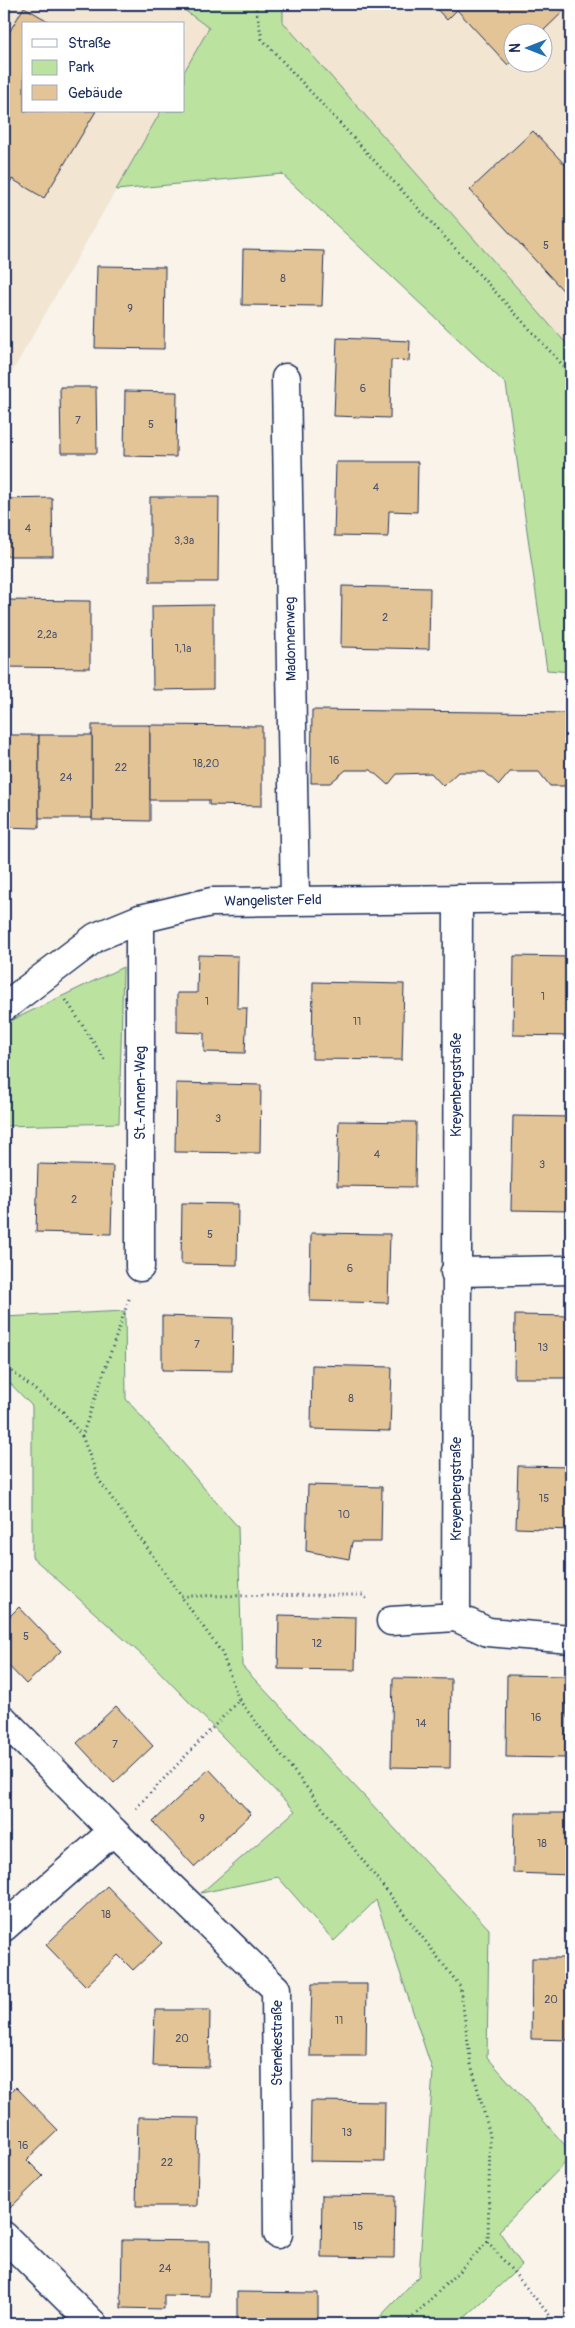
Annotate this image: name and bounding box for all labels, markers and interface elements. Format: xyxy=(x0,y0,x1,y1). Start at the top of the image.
legend xyxy=(22,22,185,112)
north arrow xyxy=(502,22,552,72)
text: Straße xyxy=(68,34,111,53)
text: N xyxy=(507,43,524,53)
text: Park xyxy=(68,58,95,77)
text: Gebäude xyxy=(68,84,123,103)
house number: 5 xyxy=(543,239,549,252)
house number: 8 xyxy=(280,272,286,285)
house number: 9 xyxy=(127,302,133,315)
house number: 6 xyxy=(360,382,366,395)
house number: 7 xyxy=(75,414,81,427)
house number: 5 xyxy=(148,418,154,431)
house number: 4 xyxy=(373,481,380,494)
house number: 4 xyxy=(25,522,32,535)
house number: 3,3a xyxy=(174,534,194,547)
street label: Madonnenweg xyxy=(281,597,300,681)
house number: 2 xyxy=(382,611,388,624)
house number: 2,2a xyxy=(37,628,57,641)
house number: 1,1a xyxy=(175,642,191,655)
house number: 16 xyxy=(329,754,339,767)
house number: 18,20 xyxy=(193,757,219,770)
house number: 22 xyxy=(115,761,127,774)
house number: 24 xyxy=(60,771,73,784)
street label: Wangelister Feld xyxy=(224,891,322,910)
house number: 1 xyxy=(541,990,545,1003)
house number: 1 xyxy=(205,995,209,1008)
house number: 11 xyxy=(353,1015,361,1028)
street label: Kreyenbergstraße xyxy=(448,1033,465,1137)
street label: St.-Annen-Weg xyxy=(132,1046,149,1140)
house number: 3 xyxy=(215,1112,221,1125)
house number: 4 xyxy=(374,1148,381,1161)
house number: 3 xyxy=(539,1158,545,1171)
house number: 2 xyxy=(71,1193,77,1206)
house number: 5 xyxy=(207,1228,213,1241)
house number: 6 xyxy=(347,1262,353,1275)
house number: 7 xyxy=(194,1338,200,1351)
house number: 13 xyxy=(538,1341,548,1354)
house number: 8 xyxy=(348,1392,354,1405)
street label: Kreyenbergstraße xyxy=(448,1437,465,1541)
house number: 15 xyxy=(539,1492,549,1505)
house number: 10 xyxy=(338,1508,350,1521)
house number: 5 xyxy=(23,1630,29,1643)
house number: 12 xyxy=(312,1637,322,1650)
house number: 16 xyxy=(531,1711,541,1724)
house number: 14 xyxy=(416,1717,427,1730)
house number: 7 xyxy=(112,1738,118,1751)
house number: 9 xyxy=(199,1812,205,1825)
house number: 18 xyxy=(537,1837,547,1850)
house number: 18 xyxy=(101,1908,111,1921)
house number: 20 xyxy=(544,1993,558,2006)
street label: Stenekestraße xyxy=(269,2000,286,2086)
house number: 11 xyxy=(335,2014,343,2027)
house number: 20 xyxy=(175,2032,189,2045)
house number: 13 xyxy=(342,2126,352,2139)
house number: 16 xyxy=(18,2139,28,2152)
house number: 22 xyxy=(161,2156,173,2169)
house number: 15 xyxy=(353,2220,363,2233)
house number: 24 xyxy=(159,2262,172,2275)

